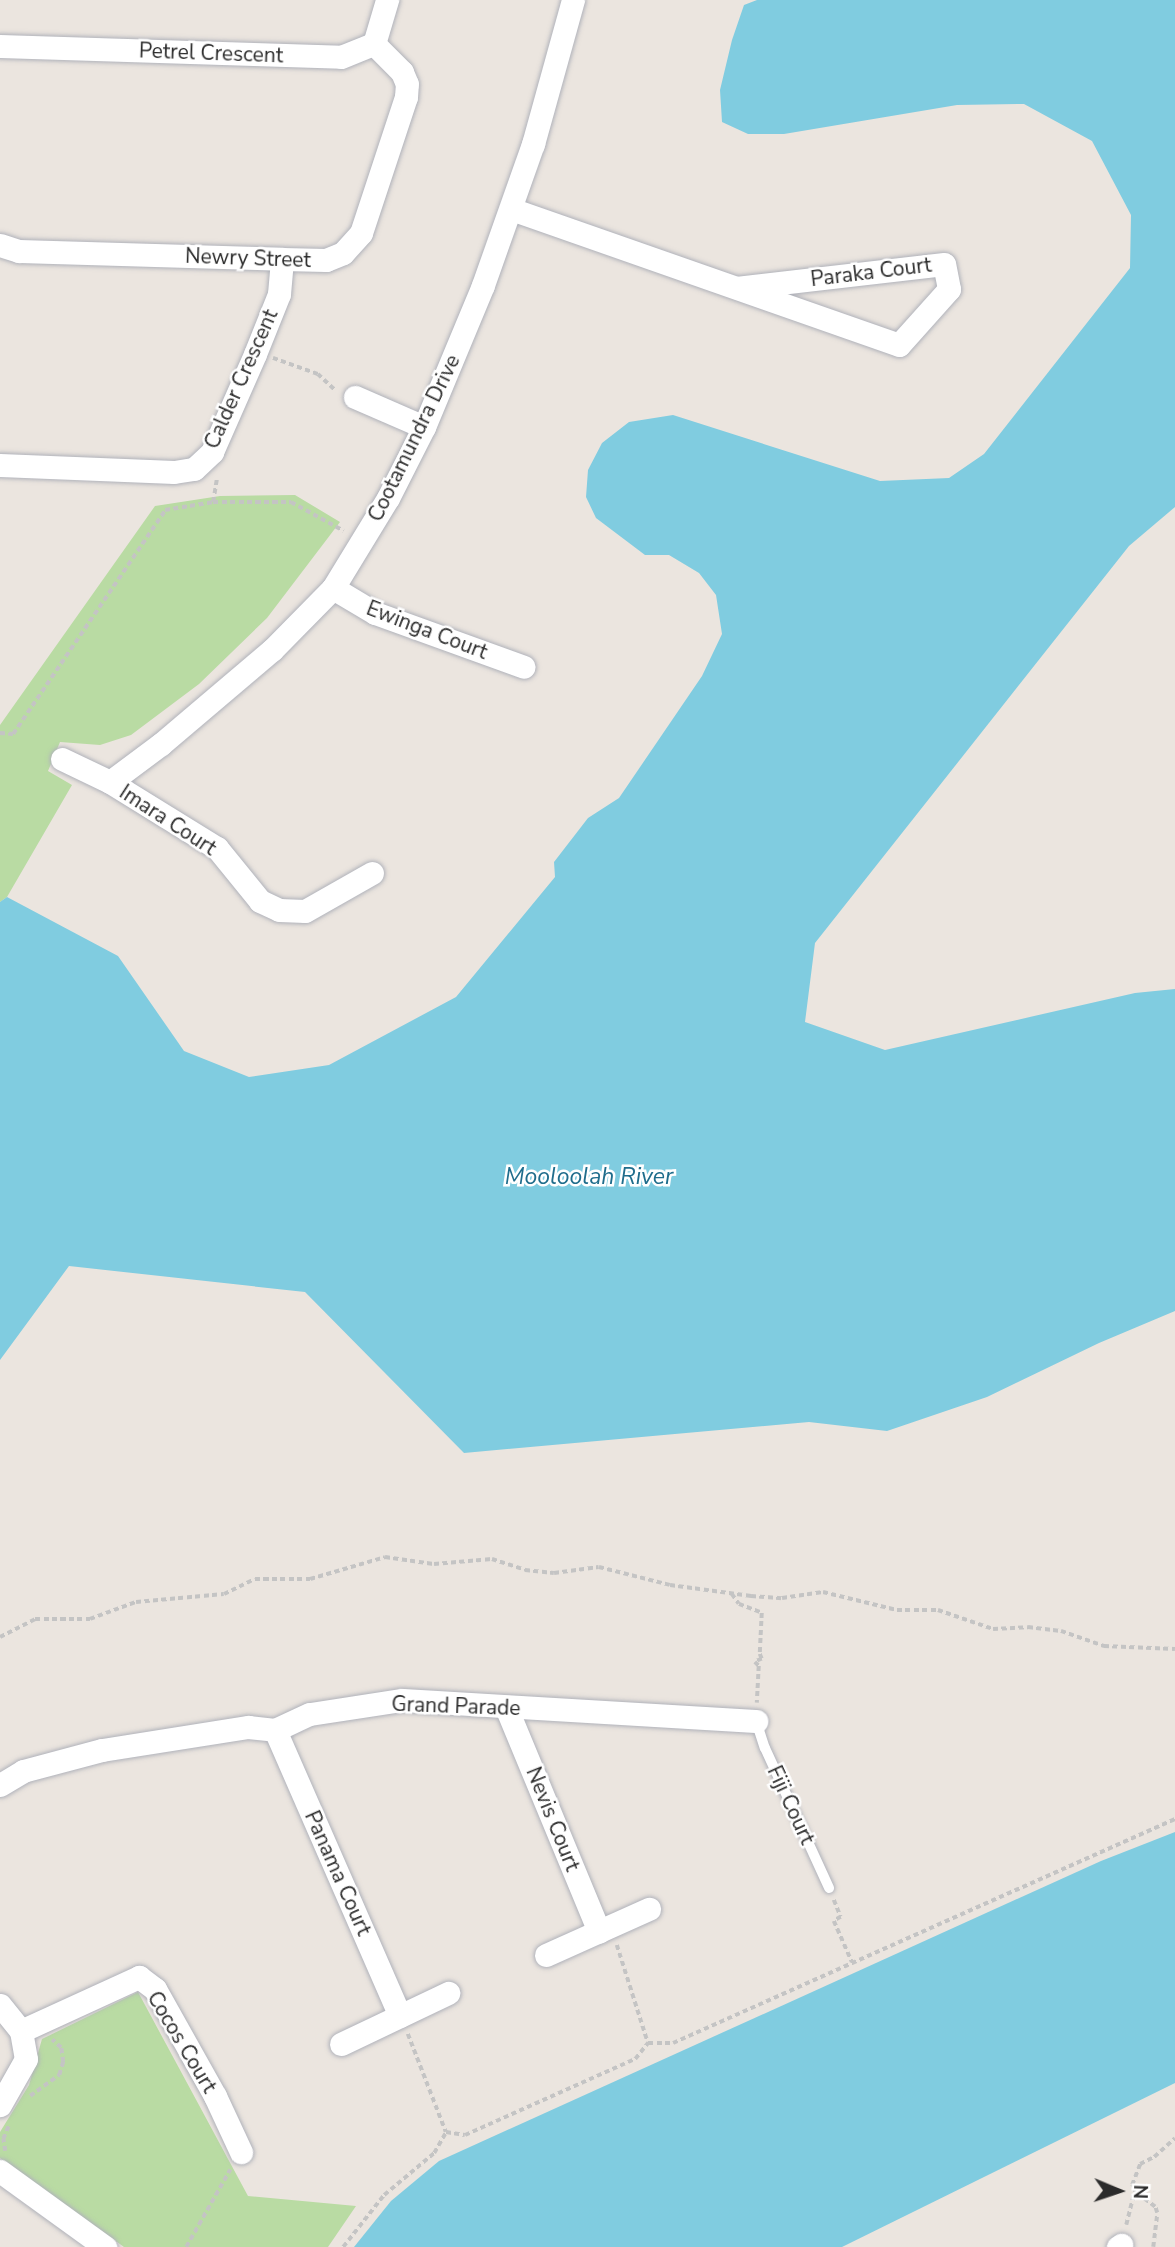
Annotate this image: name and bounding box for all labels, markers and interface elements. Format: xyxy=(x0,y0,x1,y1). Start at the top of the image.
street label: Petrel Crescent xyxy=(138,38,284,68)
street label: Newry Street xyxy=(185,243,311,273)
street label: Paraka Court xyxy=(809,252,933,292)
street label: Calder Crescent xyxy=(199,305,283,453)
street label: Cootamundra Drive xyxy=(363,350,465,526)
street label: Ewinga Court xyxy=(363,595,491,665)
street label: Imara Court xyxy=(115,779,221,861)
water label: Mooloolah River xyxy=(505,1163,673,1191)
street label: Grand Parade xyxy=(391,1691,521,1721)
street label: Fiji Court xyxy=(762,1762,820,1848)
street label: Nevis Court xyxy=(521,1763,585,1875)
street label: Panama Court xyxy=(299,1807,377,1939)
street label: Cocos Court xyxy=(142,1987,222,2097)
north arrow xyxy=(1084,2156,1154,2226)
text: N xyxy=(1127,2184,1153,2199)

